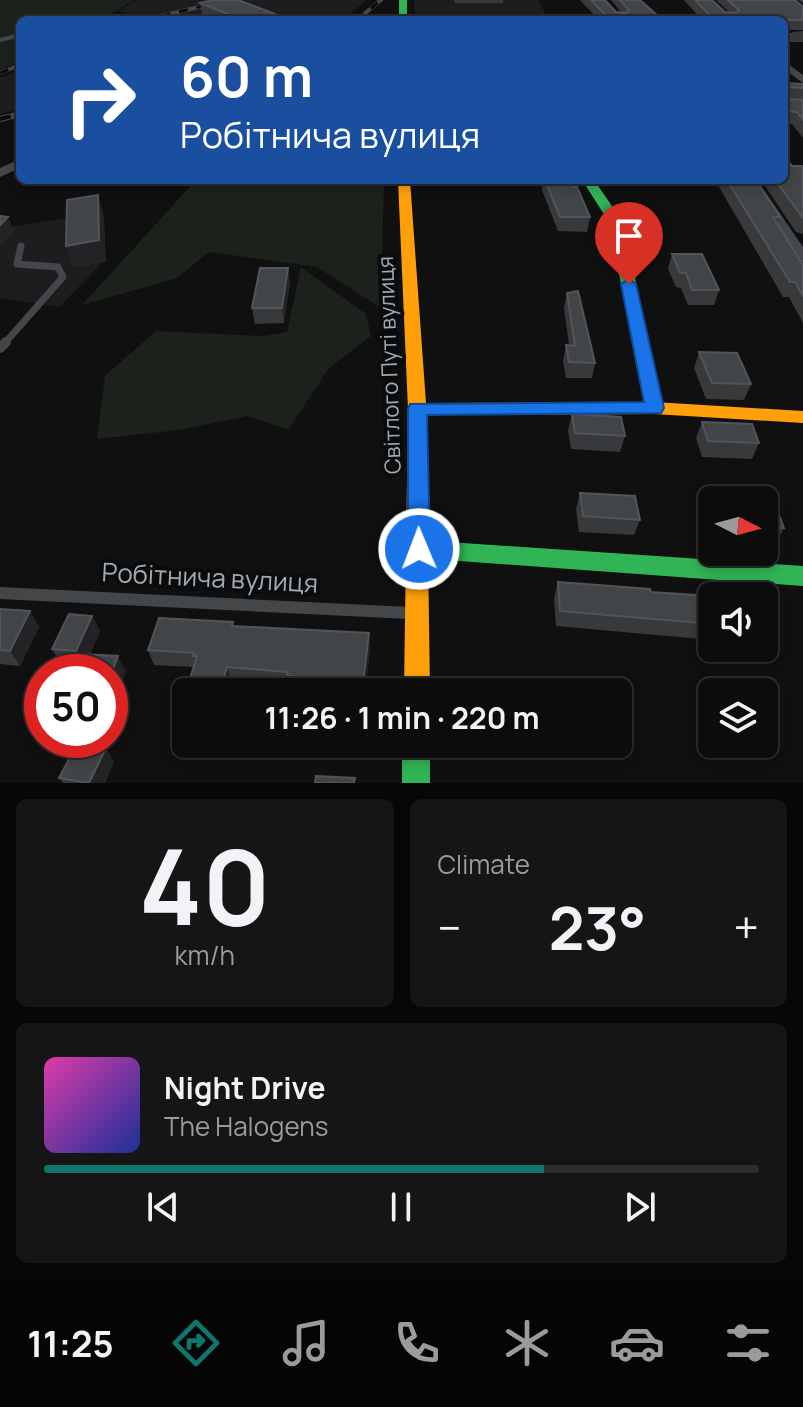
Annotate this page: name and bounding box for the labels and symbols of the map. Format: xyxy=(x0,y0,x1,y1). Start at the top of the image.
pin xyxy=(595,202,663,284)
street label: Світлого Путі вулиця xyxy=(370,256,408,474)
north arrow xyxy=(698,486,778,566)
position arrow xyxy=(377,507,461,591)
street label: Робітнича вулиця xyxy=(101,553,319,601)
speed limit sign: 50 xyxy=(24,654,128,758)

